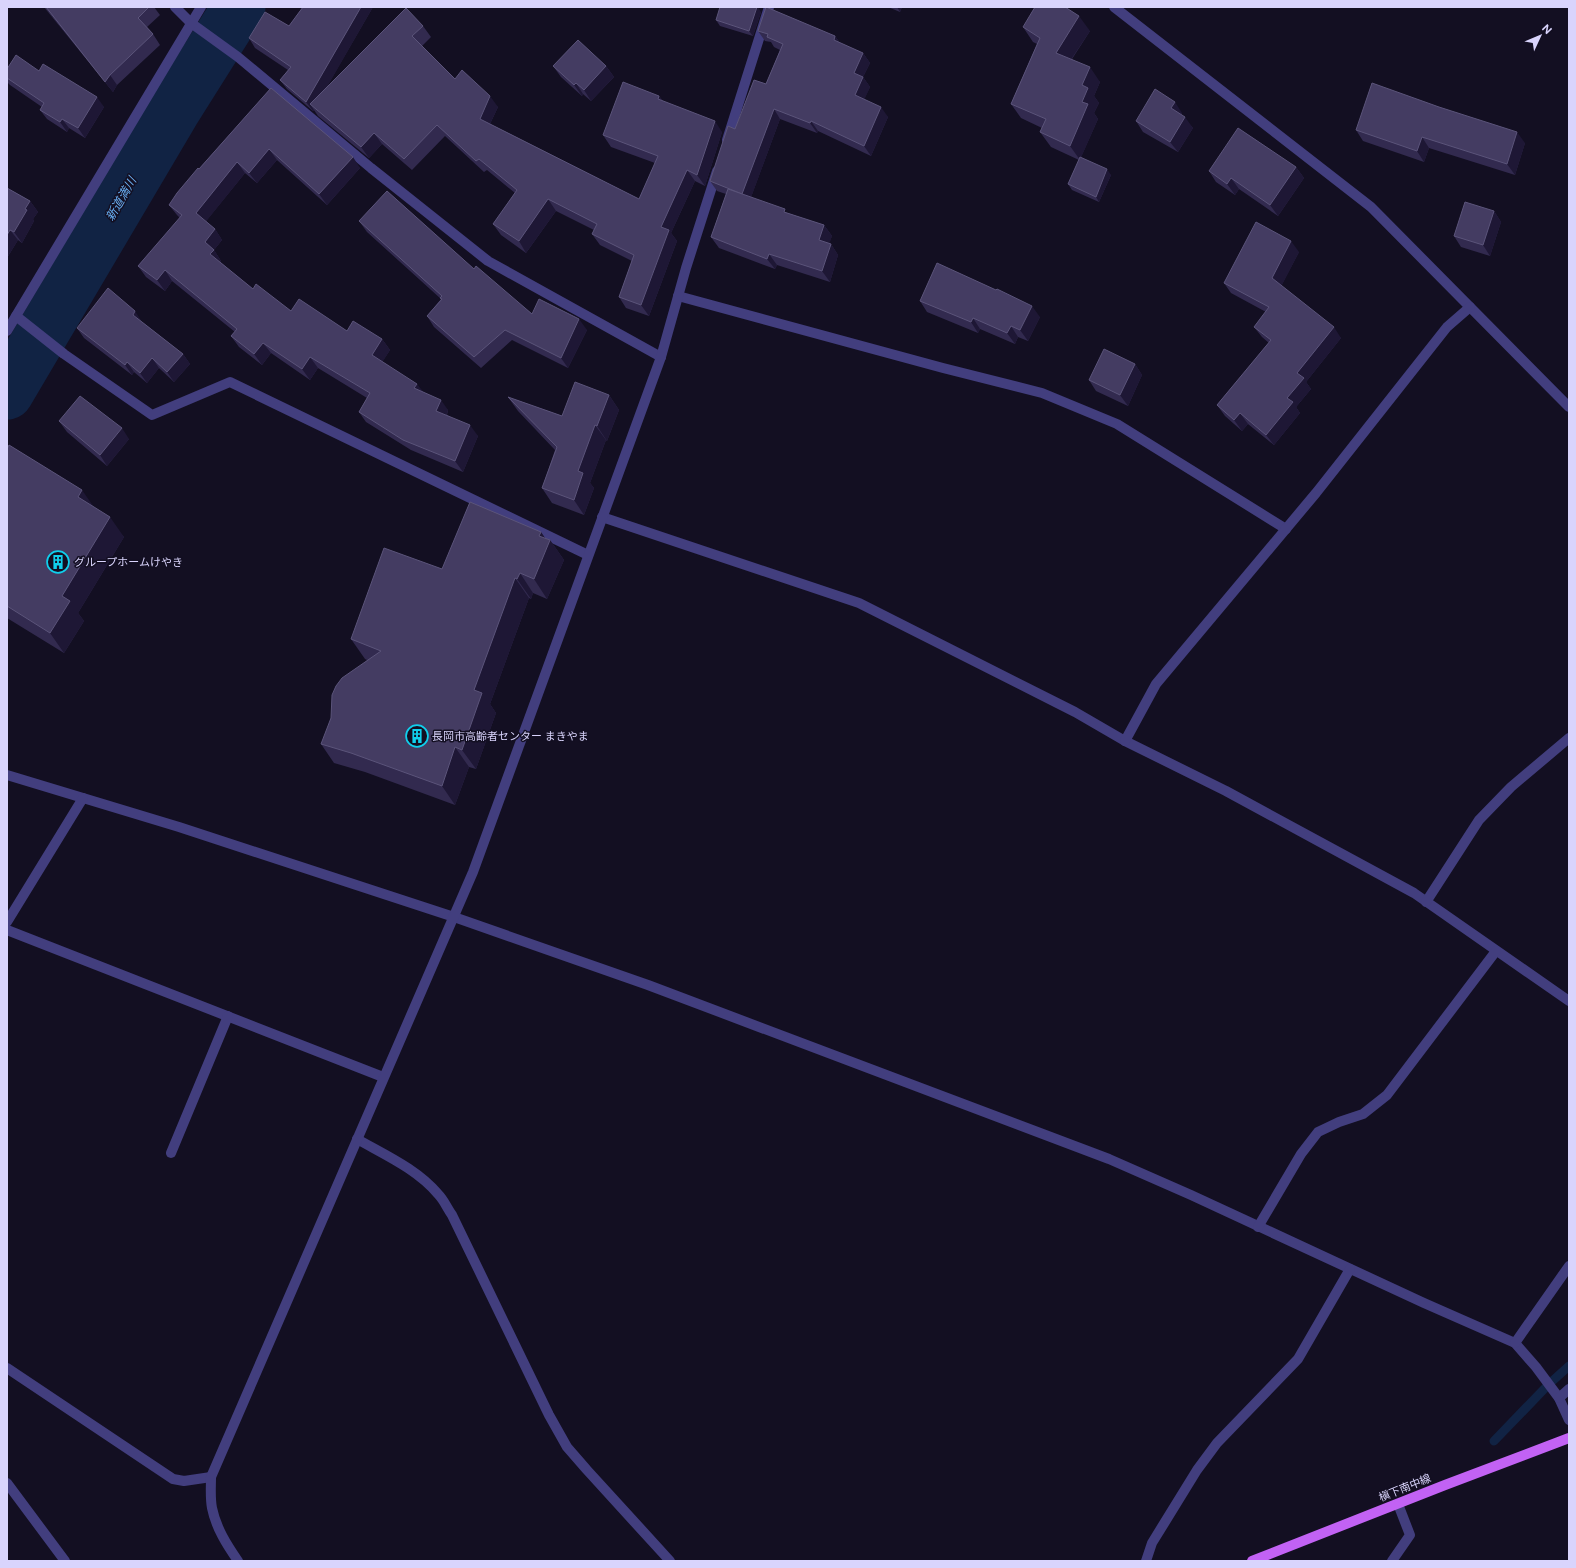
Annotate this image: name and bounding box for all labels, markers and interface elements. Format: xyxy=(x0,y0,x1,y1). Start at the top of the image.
north arrow xyxy=(1520,16,1560,56)
text: N xyxy=(1539,22,1554,37)
water label: 新道満川 xyxy=(103,173,140,223)
building icon: グループホームけやき xyxy=(45,549,71,575)
place label: グループホームけやき xyxy=(74,556,183,569)
building icon: 長岡市高齢者センター まきやま xyxy=(404,723,430,749)
place label: 長岡市高齢者センター まきやま xyxy=(432,730,589,743)
street label: 槇下南中線 xyxy=(1377,1472,1433,1504)

